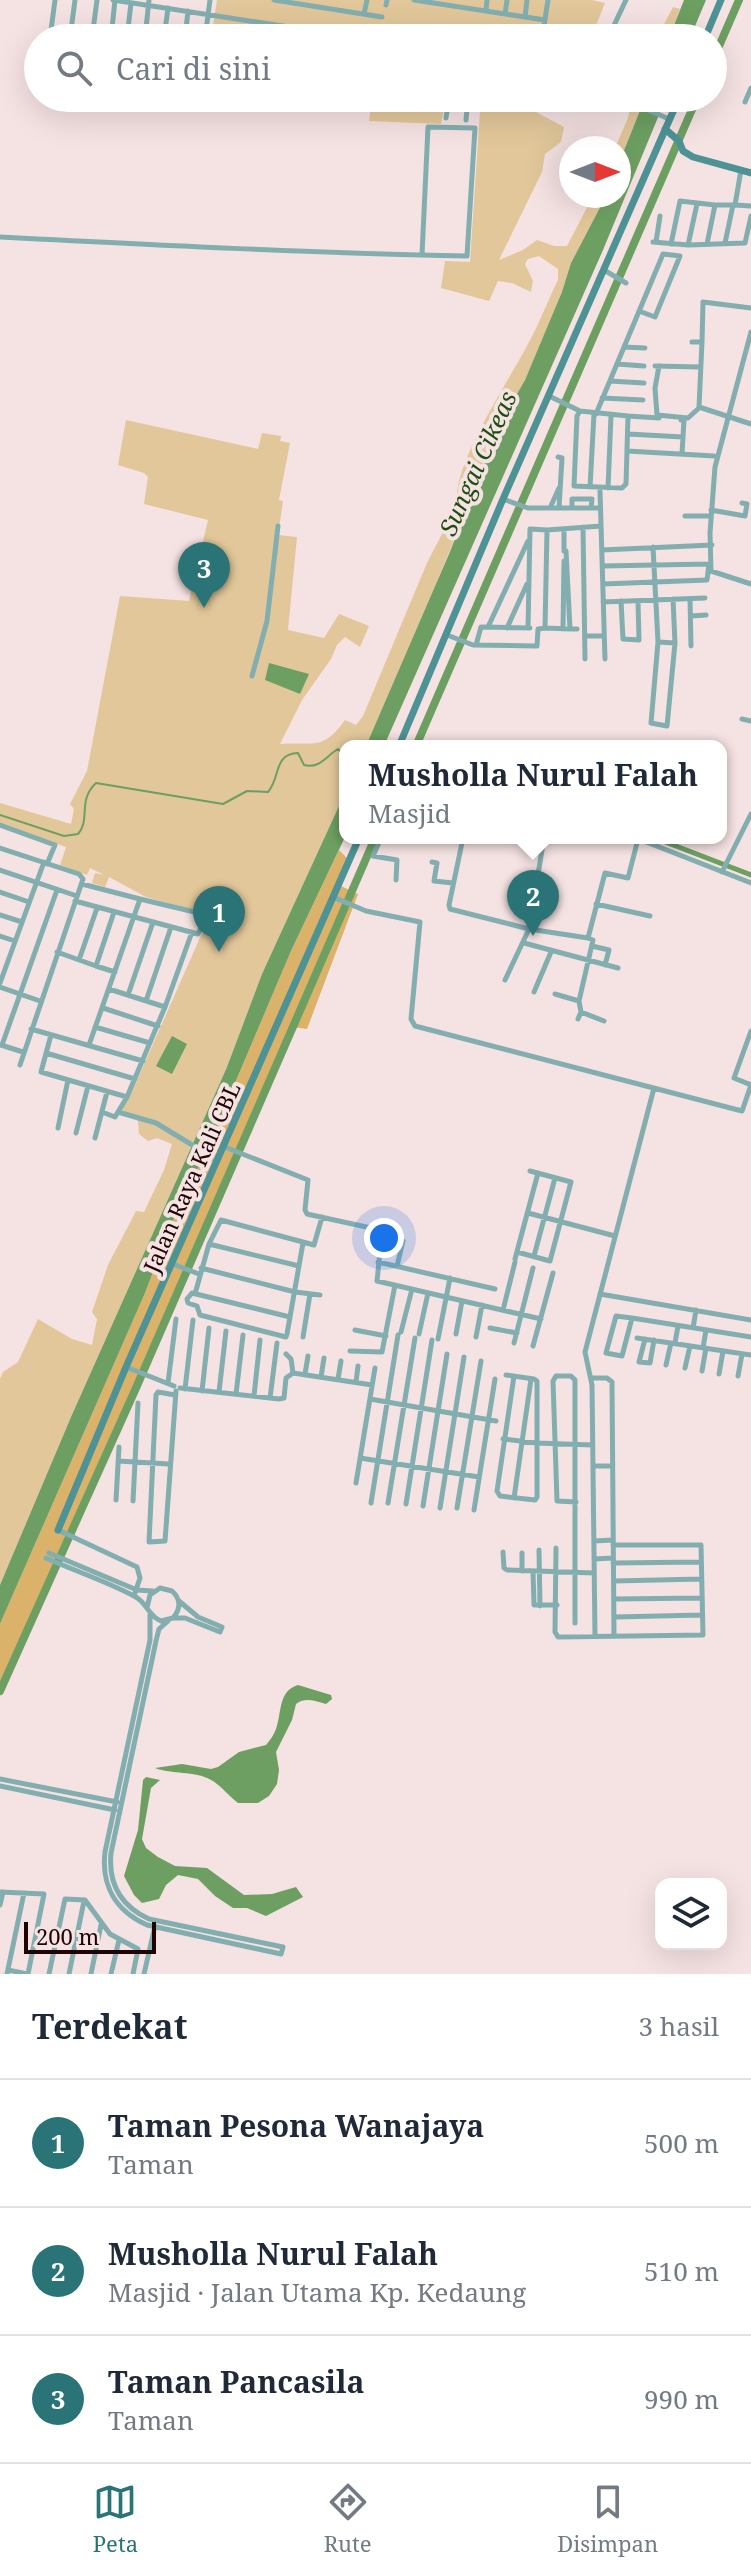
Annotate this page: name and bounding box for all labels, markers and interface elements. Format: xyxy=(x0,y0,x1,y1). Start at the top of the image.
search box xyxy=(24,24,727,112)
icon: search xyxy=(52,46,96,90)
text: Cari di sini xyxy=(116,48,271,89)
north arrow xyxy=(559,136,631,208)
water label: Sungai Cikeas xyxy=(430,386,524,540)
pin: 3 xyxy=(178,542,230,608)
popup xyxy=(339,740,727,844)
text: Musholla Nurul Falah xyxy=(368,754,698,795)
text: Masjid xyxy=(368,795,451,831)
pin: 2 xyxy=(507,870,559,936)
pin: 1 xyxy=(193,886,245,952)
street label: Jalan Raya Kali CBL xyxy=(135,1077,246,1278)
your location xyxy=(364,1218,404,1258)
map controls xyxy=(655,1878,727,1950)
button: layers xyxy=(655,1878,727,1950)
scale bar xyxy=(24,1918,156,1954)
text: 200 m xyxy=(36,1921,99,1951)
text: Terdekat xyxy=(32,2003,187,2049)
text: 3 hasil xyxy=(638,2008,719,2044)
text: Taman Pesona Wanajaya xyxy=(108,2105,484,2146)
text: 1 xyxy=(51,2125,65,2161)
text: 500 m xyxy=(644,2125,719,2161)
text: Taman xyxy=(108,2146,194,2182)
text: Musholla Nurul Falah xyxy=(108,2233,438,2274)
text: 2 xyxy=(51,2253,65,2289)
text: 510 m xyxy=(644,2253,719,2289)
text: Masjid · Jalan Utama Kp. Kedaung xyxy=(108,2274,526,2310)
text: Taman Pancasila xyxy=(108,2361,365,2402)
text: 3 xyxy=(51,2381,65,2417)
text: 990 m xyxy=(644,2381,719,2417)
text: Taman xyxy=(108,2402,194,2438)
tab: Peta xyxy=(93,2480,138,2558)
tab: Rute xyxy=(324,2480,372,2558)
tab: Disimpan xyxy=(557,2480,658,2558)

